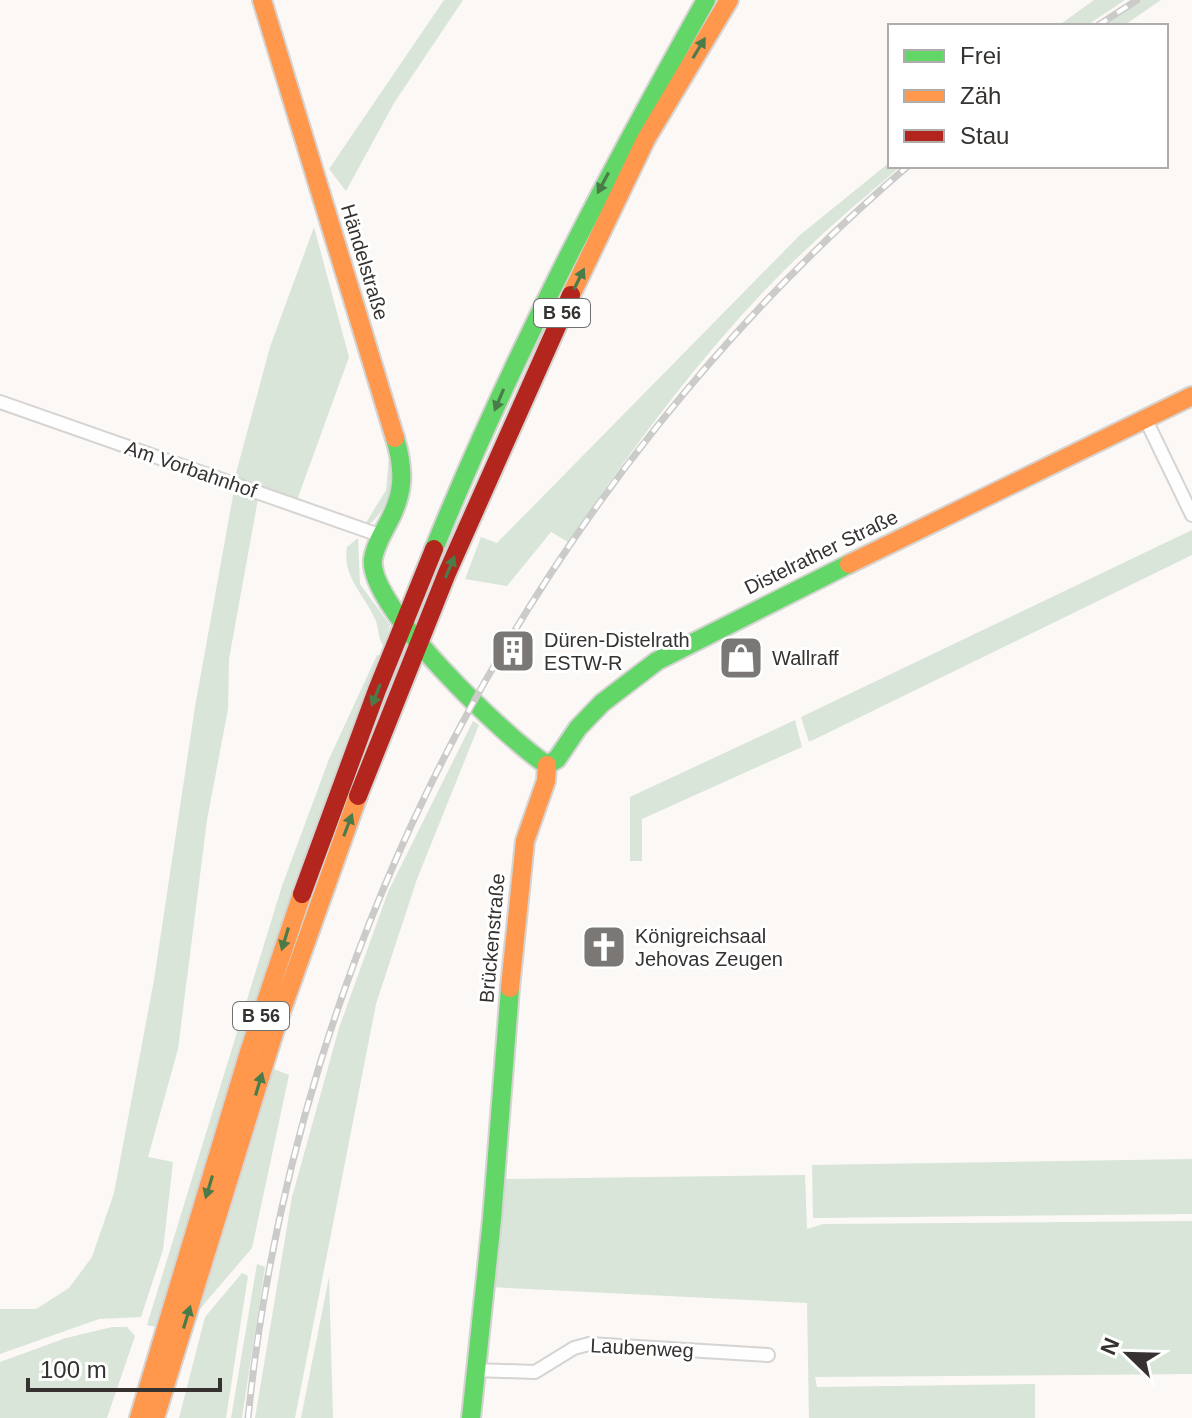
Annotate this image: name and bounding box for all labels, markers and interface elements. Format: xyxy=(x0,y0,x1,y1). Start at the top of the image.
legend xyxy=(888,24,1168,168)
one-way arrow xyxy=(692,37,706,59)
text: Frei xyxy=(960,42,1001,69)
text: Zäh xyxy=(960,82,1001,109)
text: Stau xyxy=(960,122,1009,149)
one-way arrow xyxy=(597,171,610,194)
street label: Händelstraße xyxy=(337,201,393,323)
one-way arrow xyxy=(572,267,585,290)
road number: B 56 xyxy=(534,299,590,327)
one-way arrow xyxy=(492,388,505,412)
street label: Am Vorbahnhof xyxy=(122,436,260,502)
street label: Distelrather Straße xyxy=(741,505,901,599)
one-way arrow xyxy=(444,555,457,579)
building icon: Düren-Distelrath ESTW-R xyxy=(489,627,537,675)
place label: Düren-Distelrath ESTW-R xyxy=(544,629,690,674)
shop icon: Wallraff xyxy=(717,634,765,682)
place label: Wallraff xyxy=(772,647,839,669)
one-way arrow xyxy=(369,683,382,707)
one-way arrow xyxy=(342,813,355,837)
street label: Brückenstraße xyxy=(475,872,509,1004)
church icon: Königreichsaal Jehovas Zeugen xyxy=(580,923,628,971)
place label: Königreichsaal Jehovas Zeugen xyxy=(635,925,783,970)
one-way arrow xyxy=(278,927,291,951)
road number: B 56 xyxy=(233,1002,289,1030)
one-way arrow xyxy=(253,1072,266,1096)
one-way arrow xyxy=(202,1175,215,1199)
one-way arrow xyxy=(181,1304,194,1328)
north arrow xyxy=(1088,1314,1168,1394)
street label: Laubenweg xyxy=(590,1334,694,1362)
text: N xyxy=(1095,1334,1125,1359)
scale bar xyxy=(28,1342,220,1392)
text: 100 m xyxy=(40,1356,107,1383)

